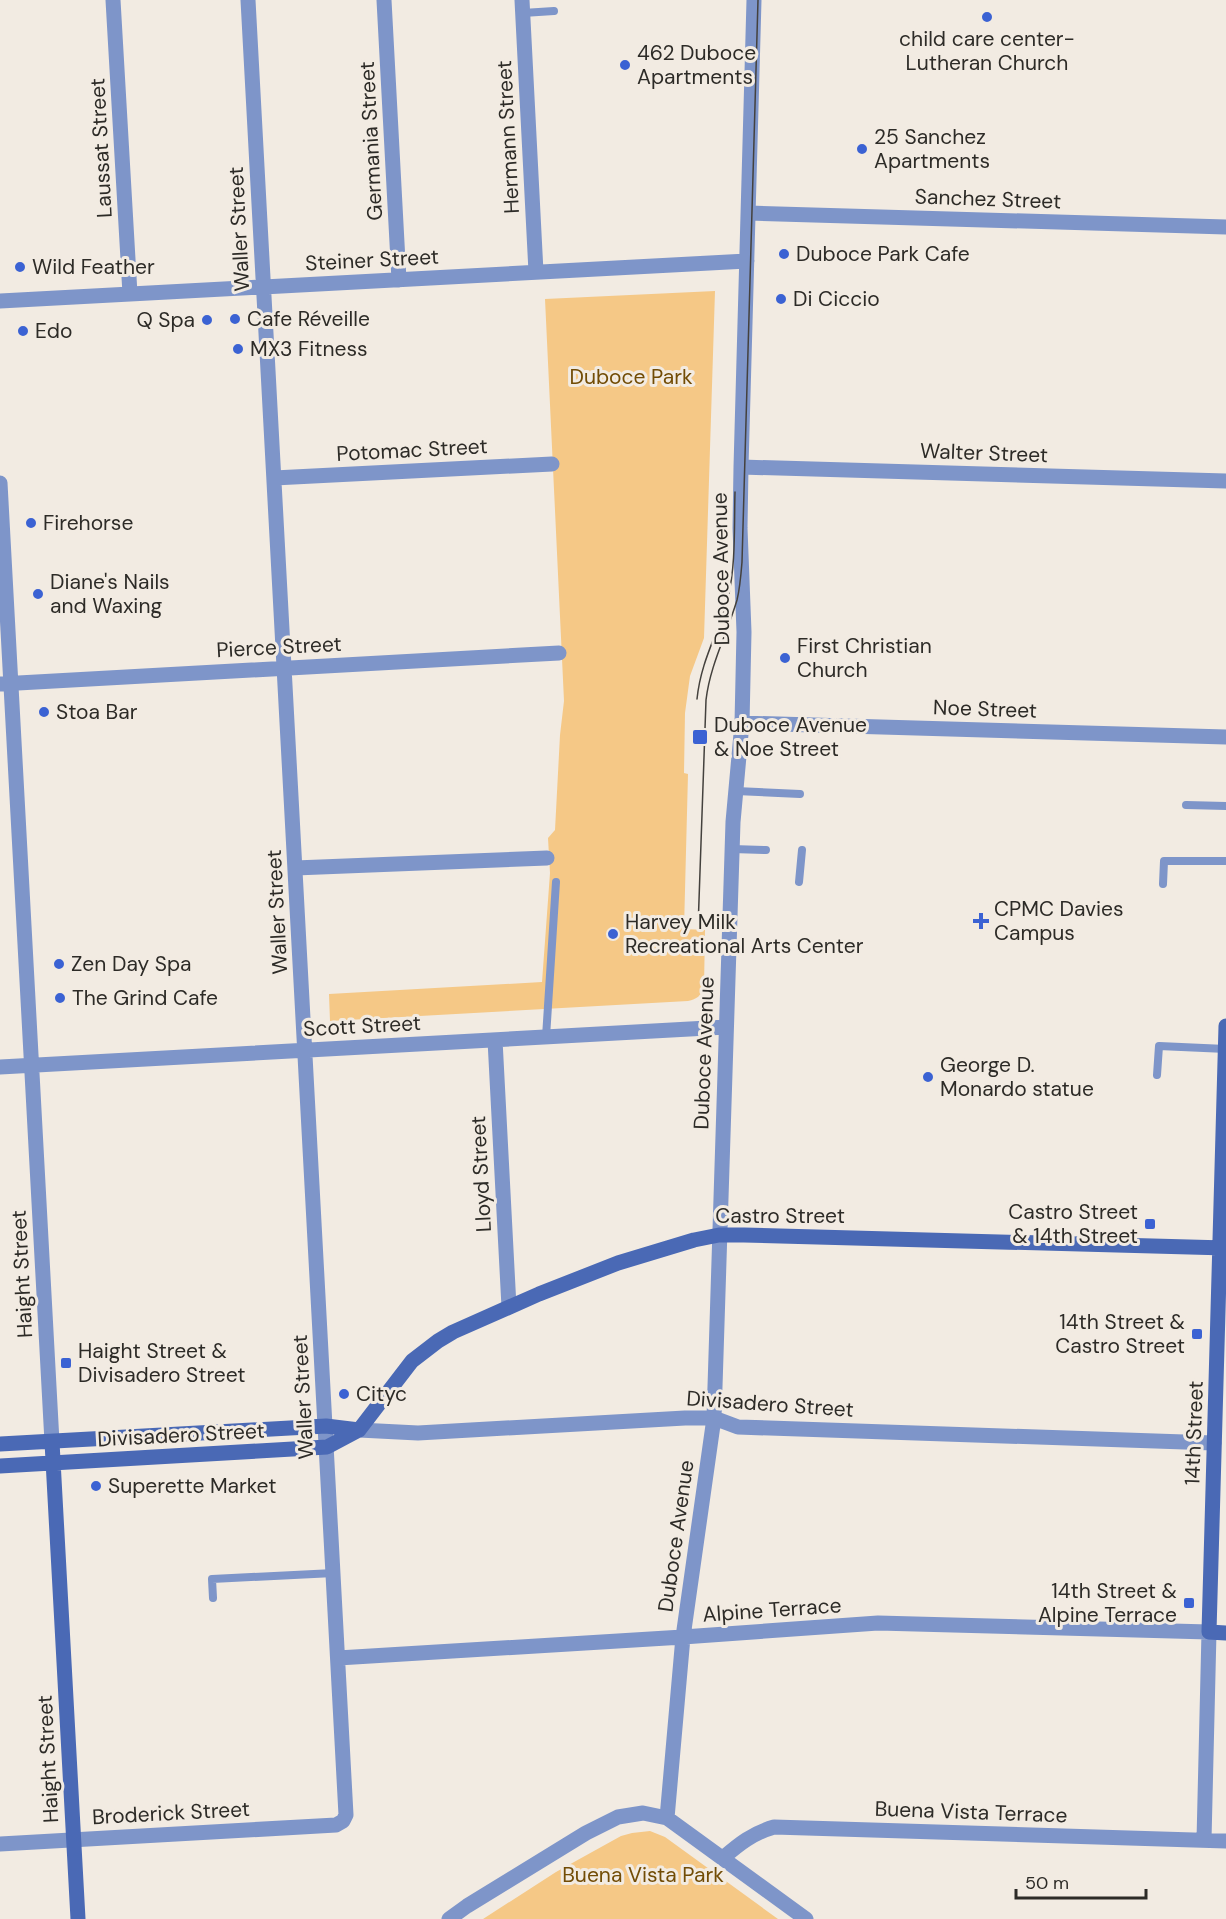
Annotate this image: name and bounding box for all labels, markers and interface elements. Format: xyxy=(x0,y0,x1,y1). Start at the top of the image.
marker: child care center- Lutheran Church xyxy=(980,10,994,24)
place label: child care center- Lutheran Church xyxy=(899,25,1075,77)
place label: 462 Duboce Apartments xyxy=(637,39,756,91)
marker: 462 Duboce Apartments xyxy=(618,58,632,72)
street label: Hermann Street xyxy=(490,60,526,214)
street label: Germania Street xyxy=(353,61,389,221)
street label: Laussat Street xyxy=(83,77,119,219)
place label: 25 Sanchez Apartments xyxy=(874,123,990,175)
marker: 25 Sanchez Apartments xyxy=(855,142,869,156)
street label: Waller Street xyxy=(222,166,256,292)
street label: Sanchez Street xyxy=(914,182,1062,216)
place label: Duboce Park Cafe xyxy=(796,240,970,268)
street label: Steiner Street xyxy=(304,243,440,277)
marker: Duboce Park Cafe xyxy=(777,247,791,261)
place label: Wild Feather xyxy=(32,253,155,281)
marker: Wild Feather xyxy=(13,260,27,274)
place label: Di Ciccio xyxy=(793,285,880,313)
marker: Di Ciccio xyxy=(774,292,788,306)
place label: Cafe Réveille xyxy=(247,305,370,333)
place label: Q Spa xyxy=(136,306,195,334)
marker: Cafe Réveille xyxy=(228,312,242,326)
marker: Q Spa xyxy=(200,313,214,327)
place label: Edo xyxy=(35,317,73,345)
marker: Edo xyxy=(16,324,30,338)
place label: MX3 Fitness xyxy=(250,335,367,363)
marker: MX3 Fitness xyxy=(231,342,245,356)
park label: Duboce Park xyxy=(569,363,693,391)
street label: Potomac Street xyxy=(336,432,488,468)
street label: Walter Street xyxy=(919,437,1049,469)
street label: Duboce Avenue xyxy=(706,492,736,646)
place label: Firehorse xyxy=(43,509,133,537)
marker: Firehorse xyxy=(24,516,38,530)
place label: Diane's Nails and Waxing xyxy=(50,568,170,620)
marker: Diane's Nails and Waxing xyxy=(31,587,45,601)
street label: Pierce Street xyxy=(216,630,342,664)
place label: First Christian Church xyxy=(797,632,932,684)
marker: First Christian Church xyxy=(778,651,792,665)
street label: Noe Street xyxy=(933,693,1037,725)
place label: Stoa Bar xyxy=(56,698,138,726)
marker: Stoa Bar xyxy=(37,705,51,719)
place label: Duboce Avenue & Noe Street xyxy=(714,711,867,763)
marker: Duboce Avenue & Noe Street xyxy=(691,728,709,746)
street label: Waller Street xyxy=(260,849,294,975)
place label: CPMC Davies Campus xyxy=(994,895,1124,947)
place label: Harvey Milk Recreational Arts Center xyxy=(625,908,864,960)
marker: CPMC Davies Campus xyxy=(972,912,990,930)
marker: Harvey Milk Recreational Arts Center xyxy=(606,927,620,941)
place label: Zen Day Spa xyxy=(71,950,192,978)
marker: Zen Day Spa xyxy=(52,957,66,971)
street label: Duboce Avenue xyxy=(687,976,721,1130)
place label: The Grind Cafe xyxy=(72,984,218,1012)
marker: The Grind Cafe xyxy=(53,991,67,1005)
street label: Scott Street xyxy=(302,1009,422,1043)
place label: George D. Monardo statue xyxy=(940,1051,1094,1103)
marker: George D. Monardo statue xyxy=(921,1070,935,1084)
street label: Lloyd Street xyxy=(464,1115,498,1233)
place label: Castro Street & 14th Street xyxy=(1008,1198,1138,1250)
street label: Castro Street xyxy=(715,1202,845,1230)
street label: Haight Street xyxy=(5,1209,39,1339)
marker: Castro Street & 14th Street xyxy=(1143,1217,1157,1231)
place label: 14th Street & Castro Street xyxy=(1055,1308,1185,1360)
marker: 14th Street & Castro Street xyxy=(1190,1327,1204,1341)
street label: Waller Street xyxy=(286,1334,320,1460)
place label: Haight Street & Divisadero Street xyxy=(78,1337,246,1389)
marker: Haight Street & Divisadero Street xyxy=(59,1356,73,1370)
place label: Cityc xyxy=(356,1380,407,1408)
street label: 14th Street xyxy=(1178,1380,1210,1486)
street label: Divisadero Street xyxy=(685,1384,855,1424)
marker: Cityc xyxy=(337,1387,351,1401)
street label: Divisadero Street xyxy=(97,1417,265,1453)
street label: Duboce Avenue xyxy=(651,1458,701,1614)
place label: Superette Market xyxy=(108,1472,276,1500)
marker: Superette Market xyxy=(89,1479,103,1493)
place label: 14th Street & Alpine Terrace xyxy=(1038,1577,1177,1629)
street label: Alpine Terrace xyxy=(702,1591,842,1629)
marker: 14th Street & Alpine Terrace xyxy=(1182,1596,1196,1610)
street label: Haight Street xyxy=(31,1694,65,1824)
street label: Broderick Street xyxy=(91,1795,251,1831)
street label: Buena Vista Terrace xyxy=(874,1795,1068,1829)
park label: Buena Vista Park xyxy=(562,1861,724,1889)
scale bar xyxy=(1016,1862,1146,1900)
text: 50 m xyxy=(1025,1871,1069,1895)

